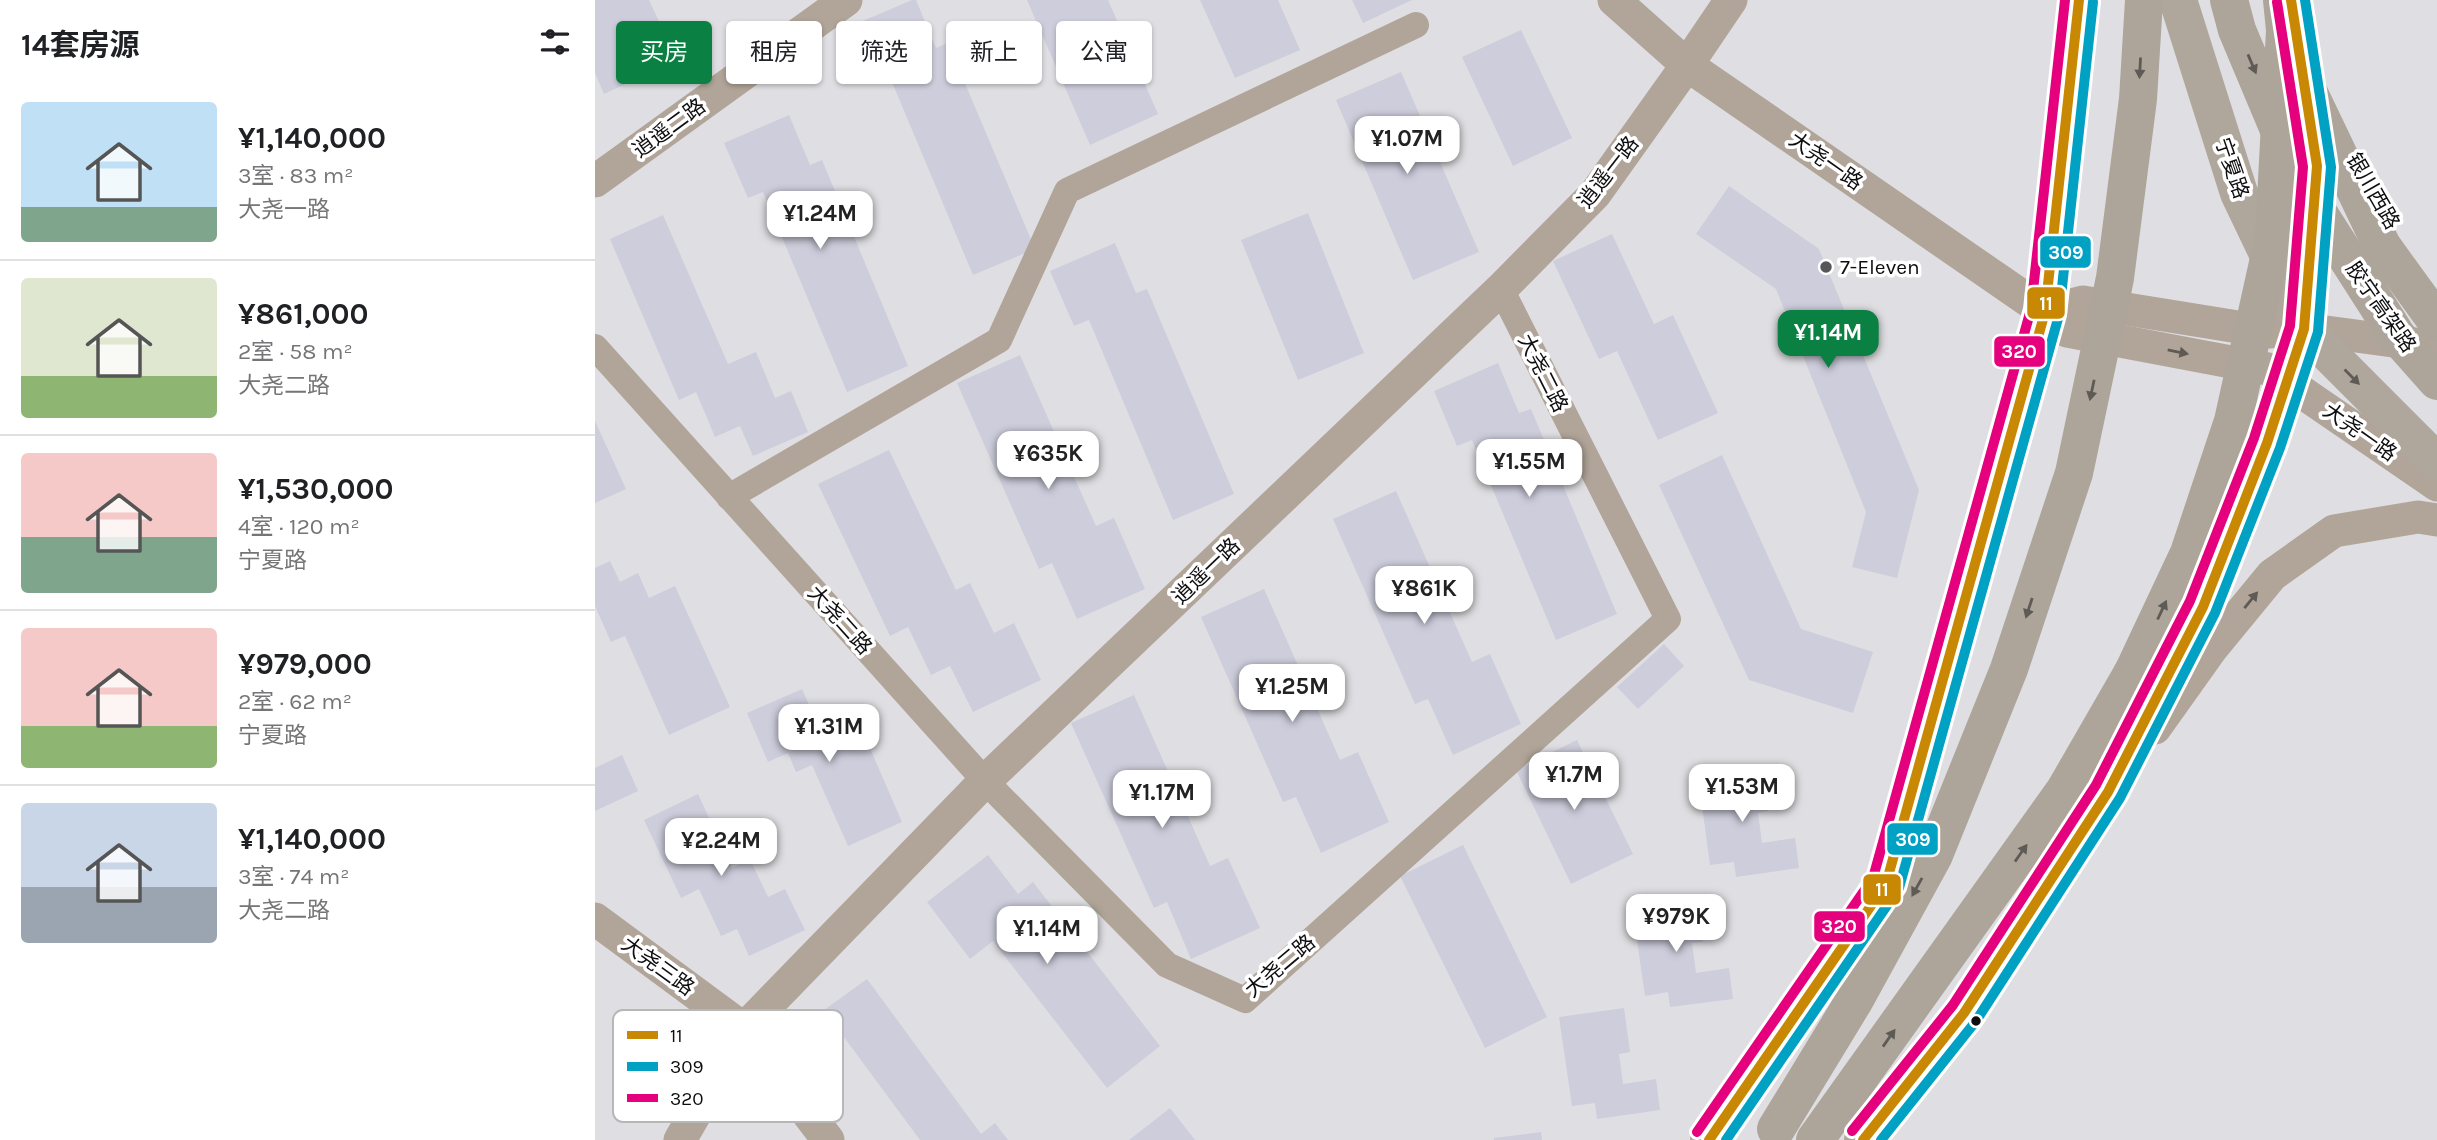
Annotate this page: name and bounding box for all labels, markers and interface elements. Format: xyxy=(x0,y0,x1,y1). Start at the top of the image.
chip: 买房 xyxy=(616,21,712,84)
chip: 租房 xyxy=(726,21,822,84)
chip: 筛选 xyxy=(836,21,932,84)
chip: 新上 xyxy=(946,21,1042,84)
chip: 公寓 xyxy=(1056,21,1152,84)
icon: filters xyxy=(536,23,574,61)
text: 14套房源 xyxy=(21,27,140,63)
one-way arrow xyxy=(2246,54,2257,75)
one-way arrow xyxy=(2135,57,2146,79)
street label: 逍遥二路 xyxy=(628,94,710,162)
pin: ¥1.07M xyxy=(1350,116,1464,176)
text: ¥1,140,000 xyxy=(238,120,386,156)
text: ¥1.07M xyxy=(1371,125,1443,152)
street label: 大尧一路 xyxy=(1785,127,1867,195)
icon: home xyxy=(77,130,161,214)
street label: 逍遥一路 xyxy=(1573,132,1643,212)
street label: 宁夏路 xyxy=(2210,134,2254,202)
street label: 银川西路 xyxy=(2342,149,2404,233)
text: 3室 · 83 m² xyxy=(238,162,354,189)
pin: ¥1.24M xyxy=(763,191,877,251)
text: 大尧一路 xyxy=(238,196,330,223)
text: ¥1.24M xyxy=(783,200,857,227)
line badge: 309 xyxy=(2039,235,2092,269)
text: 309 xyxy=(2048,242,2084,264)
place label: 7-Eleven xyxy=(1840,255,1920,279)
street label: 胶宁高架路 xyxy=(2341,257,2421,357)
marker: 7-Eleven xyxy=(1818,259,1834,275)
line badge: 11 xyxy=(2026,286,2066,320)
text: 11 xyxy=(2039,293,2053,315)
text: ¥861,000 xyxy=(238,296,368,332)
icon: home xyxy=(77,306,161,390)
pin: ¥1.14M xyxy=(1771,310,1885,370)
text: ¥1.14M xyxy=(1794,319,1862,346)
street label: 大尧二路 xyxy=(1513,330,1573,416)
line badge: 320 xyxy=(1993,335,2046,368)
text: 2室 · 58 m² xyxy=(238,338,353,365)
text: 320 xyxy=(2001,341,2037,363)
one-way arrow xyxy=(2167,347,2189,358)
one-way arrow xyxy=(2344,368,2360,385)
text: 大尧二路 xyxy=(238,372,330,399)
one-way arrow xyxy=(2086,379,2097,401)
street label: 大尧一路 xyxy=(2319,398,2401,466)
pin: ¥635K xyxy=(999,432,1097,491)
text: ¥635K xyxy=(1013,440,1083,467)
pin: ¥1.55M xyxy=(1472,440,1586,499)
text: ¥1.55M xyxy=(1492,448,1566,475)
text: ¥1,530,000 xyxy=(238,471,394,507)
icon: home xyxy=(77,481,161,565)
text: 4室 · 120 m² xyxy=(238,513,360,540)
street label: 逍遥一路 xyxy=(1167,533,1245,609)
text: 宁夏路 xyxy=(238,547,307,574)
pin: ¥861K xyxy=(1375,566,1473,626)
text: ¥861K xyxy=(1391,575,1457,602)
street label: 大尧二路 xyxy=(803,581,877,659)
one-way arrow xyxy=(2244,592,2259,610)
one-way arrow xyxy=(2024,598,2034,619)
one-way arrow xyxy=(2157,600,2168,621)
text: ¥979,000 xyxy=(238,646,372,682)
icon: home xyxy=(77,656,161,740)
pin: ¥1.25M xyxy=(1235,664,1349,724)
text: ¥1.25M xyxy=(1255,673,1329,700)
text: 2室 · 62 m² xyxy=(238,688,352,715)
pin: ¥1.31M xyxy=(772,704,886,764)
text: ¥1.31M xyxy=(794,713,864,740)
text: 宁夏路 xyxy=(238,722,307,749)
pin: ¥1.7M xyxy=(1525,752,1623,812)
text: ¥1.7M xyxy=(1545,761,1603,788)
pin: ¥1.53M xyxy=(1685,764,1799,824)
pin: ¥1.17M xyxy=(1105,770,1219,830)
text: ¥1.53M xyxy=(1705,773,1779,800)
text: ¥1.17M xyxy=(1129,779,1195,806)
pin: ¥2.24M xyxy=(664,818,778,878)
text: ¥1,140,000 xyxy=(238,821,386,857)
line badge: 309 xyxy=(1886,822,1939,856)
text: ¥2.24M xyxy=(681,827,761,854)
text: 309 xyxy=(1895,829,1931,851)
icon: home xyxy=(77,831,161,915)
one-way arrow xyxy=(2013,844,2027,862)
text: 3室 · 74 m² xyxy=(238,863,349,890)
line badge: 11 xyxy=(1862,873,1902,906)
one-way arrow xyxy=(1911,877,1923,897)
text: 11 xyxy=(1875,879,1889,901)
pin: ¥979K xyxy=(1627,894,1725,954)
text: 大尧二路 xyxy=(238,897,330,924)
text: ¥979K xyxy=(1642,903,1710,930)
pin: ¥1.14M xyxy=(990,906,1104,966)
line badge: 320 xyxy=(1813,910,1866,943)
text: ¥1.14M xyxy=(1013,915,1081,942)
text: 320 xyxy=(1821,916,1857,938)
street label: 大尧二路 xyxy=(1240,930,1320,1002)
street label: 大尧三路 xyxy=(617,932,699,1000)
legend xyxy=(613,1010,843,1122)
unlabelled marker xyxy=(1969,1014,1983,1028)
text: 11 xyxy=(670,1025,683,1047)
one-way arrow xyxy=(1881,1029,1895,1047)
text: 309 xyxy=(670,1056,704,1078)
text: 320 xyxy=(670,1088,704,1110)

